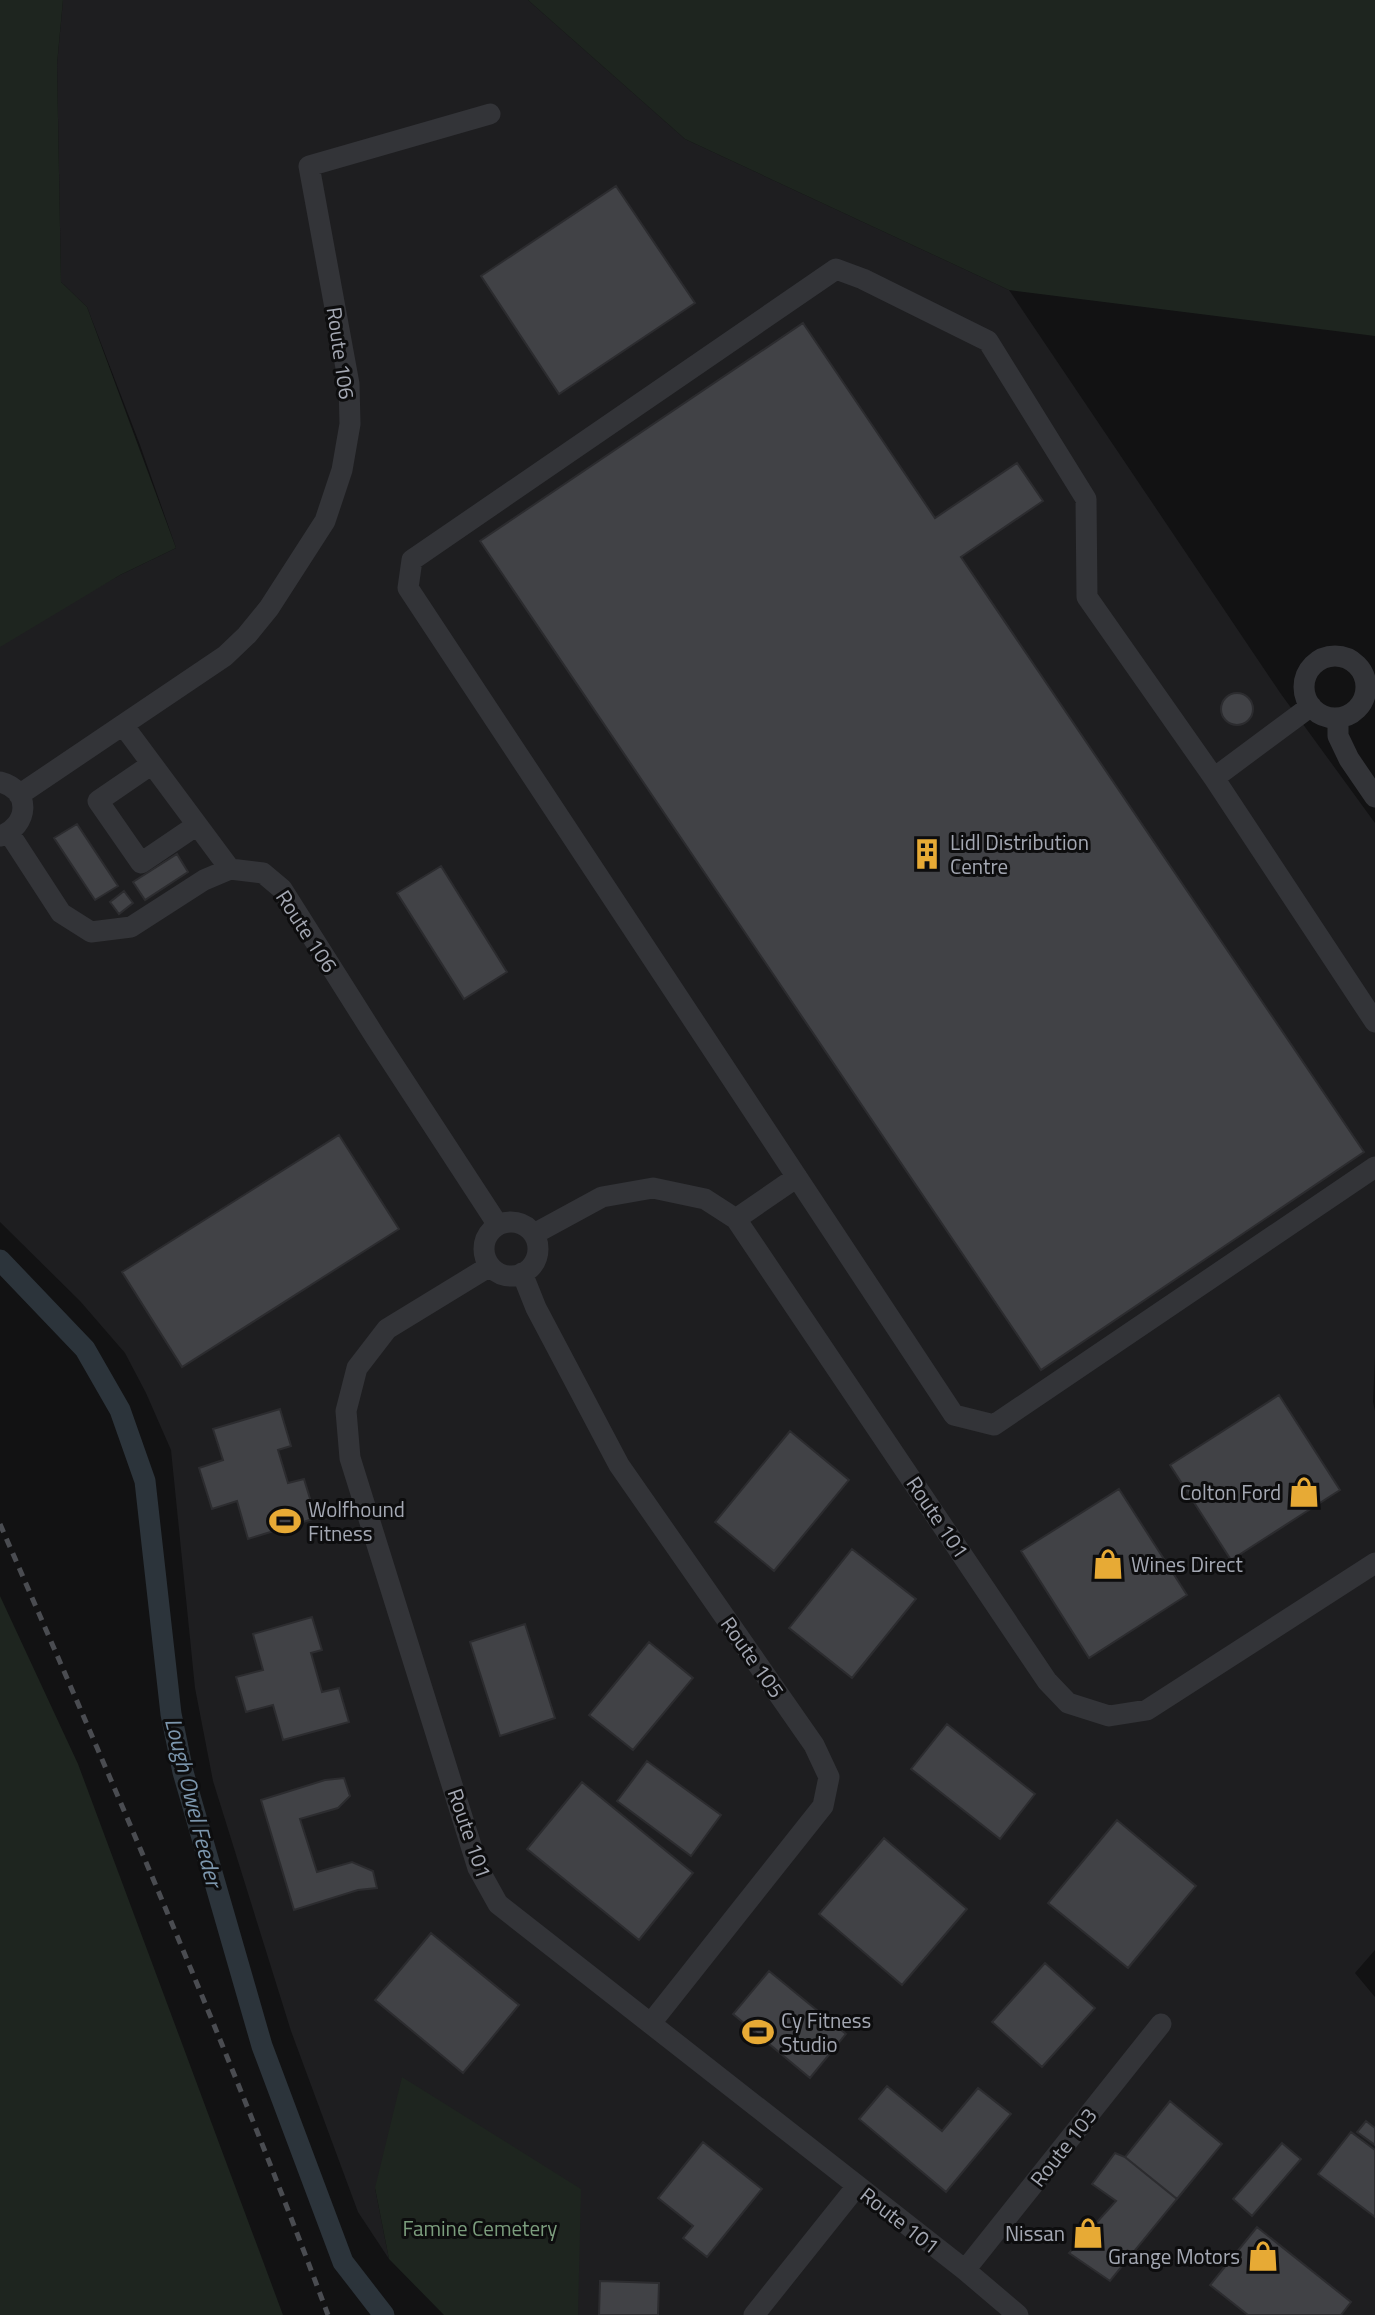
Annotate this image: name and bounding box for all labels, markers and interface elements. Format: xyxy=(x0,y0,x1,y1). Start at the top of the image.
street label: Route 106 xyxy=(319,305,363,401)
place label: Lidl Distribution Centre xyxy=(950,826,1089,882)
building icon: Lidl Distribution Centre xyxy=(910,837,944,871)
street label: Route 106 xyxy=(268,883,346,979)
street label: Route 101 xyxy=(899,1470,977,1564)
shop icon: Colton Ford xyxy=(1287,1475,1321,1509)
place label: Colton Ford xyxy=(1180,1476,1281,1508)
place label: Wolfhound Fitness xyxy=(308,1493,405,1549)
sports icon: Wolfhound Fitness xyxy=(268,1504,302,1538)
shop icon: Wines Direct xyxy=(1091,1547,1125,1581)
place label: Wines Direct xyxy=(1131,1548,1243,1580)
street label: Route 105 xyxy=(713,1610,793,1704)
water label: Lough Owel Feeder xyxy=(156,1714,233,1893)
street label: Route 101 xyxy=(440,1784,500,1882)
place label: Cy Fitness Studio xyxy=(781,2004,871,2060)
sports icon: Cy Fitness Studio xyxy=(741,2015,775,2049)
street label: Route 103 xyxy=(1022,2101,1104,2193)
street label: Route 101 xyxy=(854,2179,946,2261)
park label: Famine Cemetery xyxy=(403,2212,557,2244)
shop icon: Nissan xyxy=(1071,2216,1105,2250)
place label: Nissan xyxy=(1005,2217,1065,2249)
shop icon: Grange Motors xyxy=(1246,2239,1280,2273)
place label: Grange Motors xyxy=(1108,2240,1240,2272)

